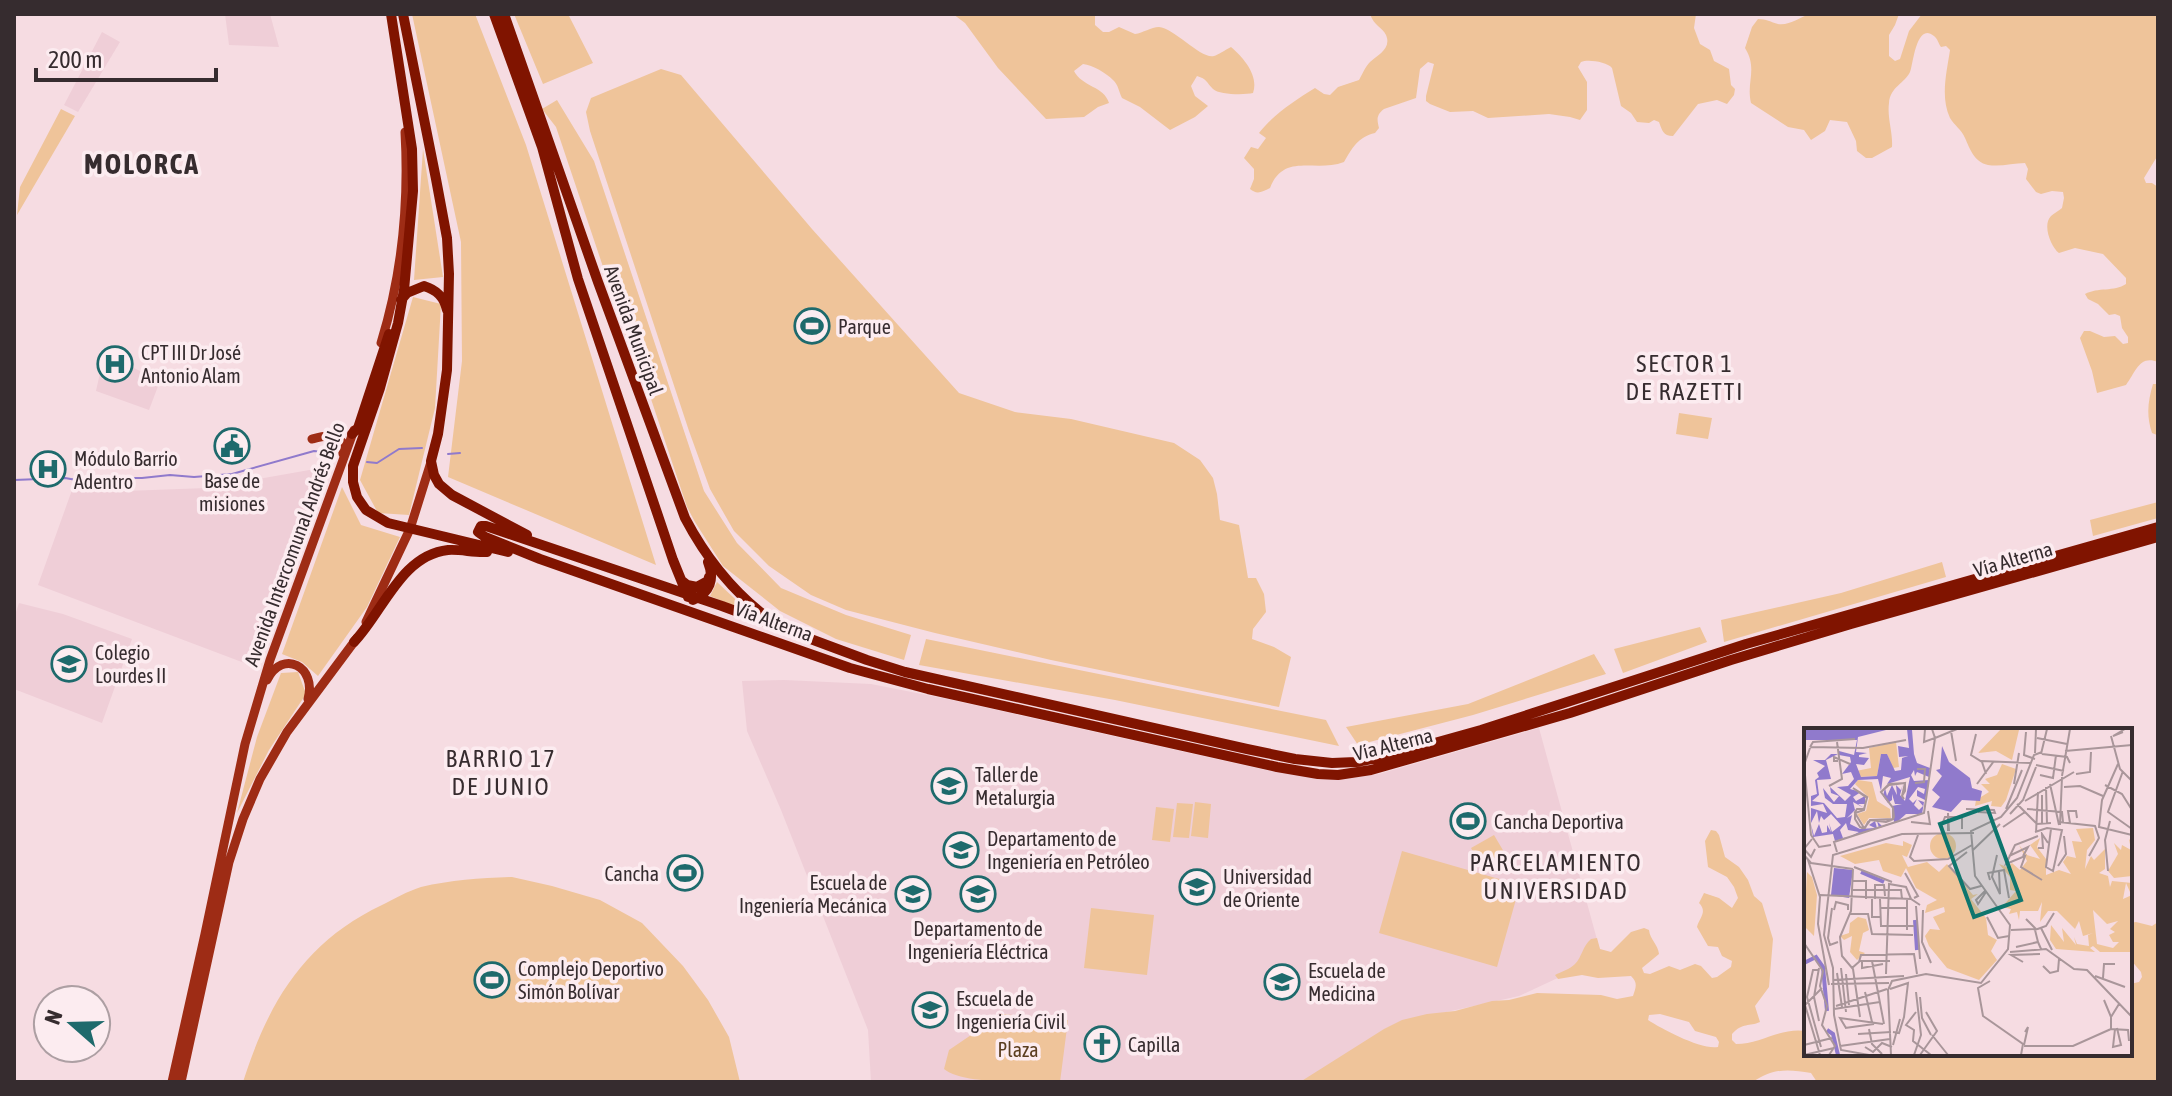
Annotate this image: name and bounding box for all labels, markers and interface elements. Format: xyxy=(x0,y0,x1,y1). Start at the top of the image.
scale bar xyxy=(36,32,216,82)
text: 200 m xyxy=(48,46,102,73)
district label: MOLORCA xyxy=(84,148,200,180)
street label: Avenida Municipal xyxy=(600,262,668,399)
sports icon: Parque xyxy=(793,307,831,345)
place label: Parque xyxy=(838,315,891,338)
place label: CPT III Dr José Antonio Alam xyxy=(141,341,241,387)
hospital icon: CPT III Dr José Antonio Alam xyxy=(96,345,134,383)
district label: SECTOR 1 DE RAZETTI xyxy=(1626,350,1744,405)
street label: Avenida Intercomunal Andrés Bello xyxy=(239,419,349,669)
public building icon: Base de misiones xyxy=(213,427,251,465)
place label: Módulo Barrio Adentro xyxy=(74,447,178,493)
hospital icon: Módulo Barrio Adentro xyxy=(29,450,67,488)
place label: Base de misiones xyxy=(199,469,265,515)
street label: Vía Alterna xyxy=(1971,537,2055,581)
street label: Vía Alterna xyxy=(732,596,816,646)
place label: Colegio Lourdes II xyxy=(95,641,166,687)
school or university icon: Colegio Lourdes II xyxy=(50,645,88,683)
street label: Vía Alterna xyxy=(1351,723,1435,765)
inset map xyxy=(1804,728,2132,1056)
district label: BARRIO 17 DE JUNIO xyxy=(445,745,557,800)
place label: Taller de Metalurgia xyxy=(975,763,1055,809)
school or university icon: Taller de Metalurgia xyxy=(930,767,968,805)
sports icon: Cancha Deportiva xyxy=(1449,802,1487,840)
place label: Cancha Deportiva xyxy=(1494,810,1624,833)
place label: Departamento de Ingeniería en Petróleo xyxy=(987,827,1150,873)
school or university icon: Departamento de Ingeniería en Petróleo xyxy=(942,831,980,869)
district label: PARCELAMIENTO UNIVERSIDAD xyxy=(1469,849,1643,904)
sports icon: Cancha xyxy=(666,854,704,892)
place label: Cancha xyxy=(605,862,659,885)
place label: Universidad de Oriente xyxy=(1223,865,1312,911)
school or university icon: Universidad de Oriente xyxy=(1178,868,1216,906)
place label: Escuela de Ingeniería Mecánica xyxy=(739,871,887,917)
school or university icon: Escuela de Ingeniería Mecánica xyxy=(894,875,932,913)
school or university icon: Departamento de Ingeniería Eléctrica xyxy=(959,875,997,913)
place label: Departamento de Ingeniería Eléctrica xyxy=(908,917,1048,963)
place label: Complejo Deportivo Simón Bolívar xyxy=(518,957,664,1003)
place label: Escuela de Medicina xyxy=(1308,959,1386,1005)
sports icon: Complejo Deportivo Simón Bolívar xyxy=(473,961,511,999)
school or university icon: Escuela de Medicina xyxy=(1263,963,1301,1001)
north arrow xyxy=(32,984,112,1064)
place label: Escuela de Ingeniería Civil xyxy=(956,987,1066,1033)
school or university icon: Escuela de Ingeniería Civil xyxy=(911,991,949,1029)
text: N xyxy=(39,1007,68,1028)
church icon: Capilla xyxy=(1083,1025,1121,1063)
place label: Capilla xyxy=(1128,1033,1180,1056)
park label: Plaza xyxy=(998,1038,1038,1061)

